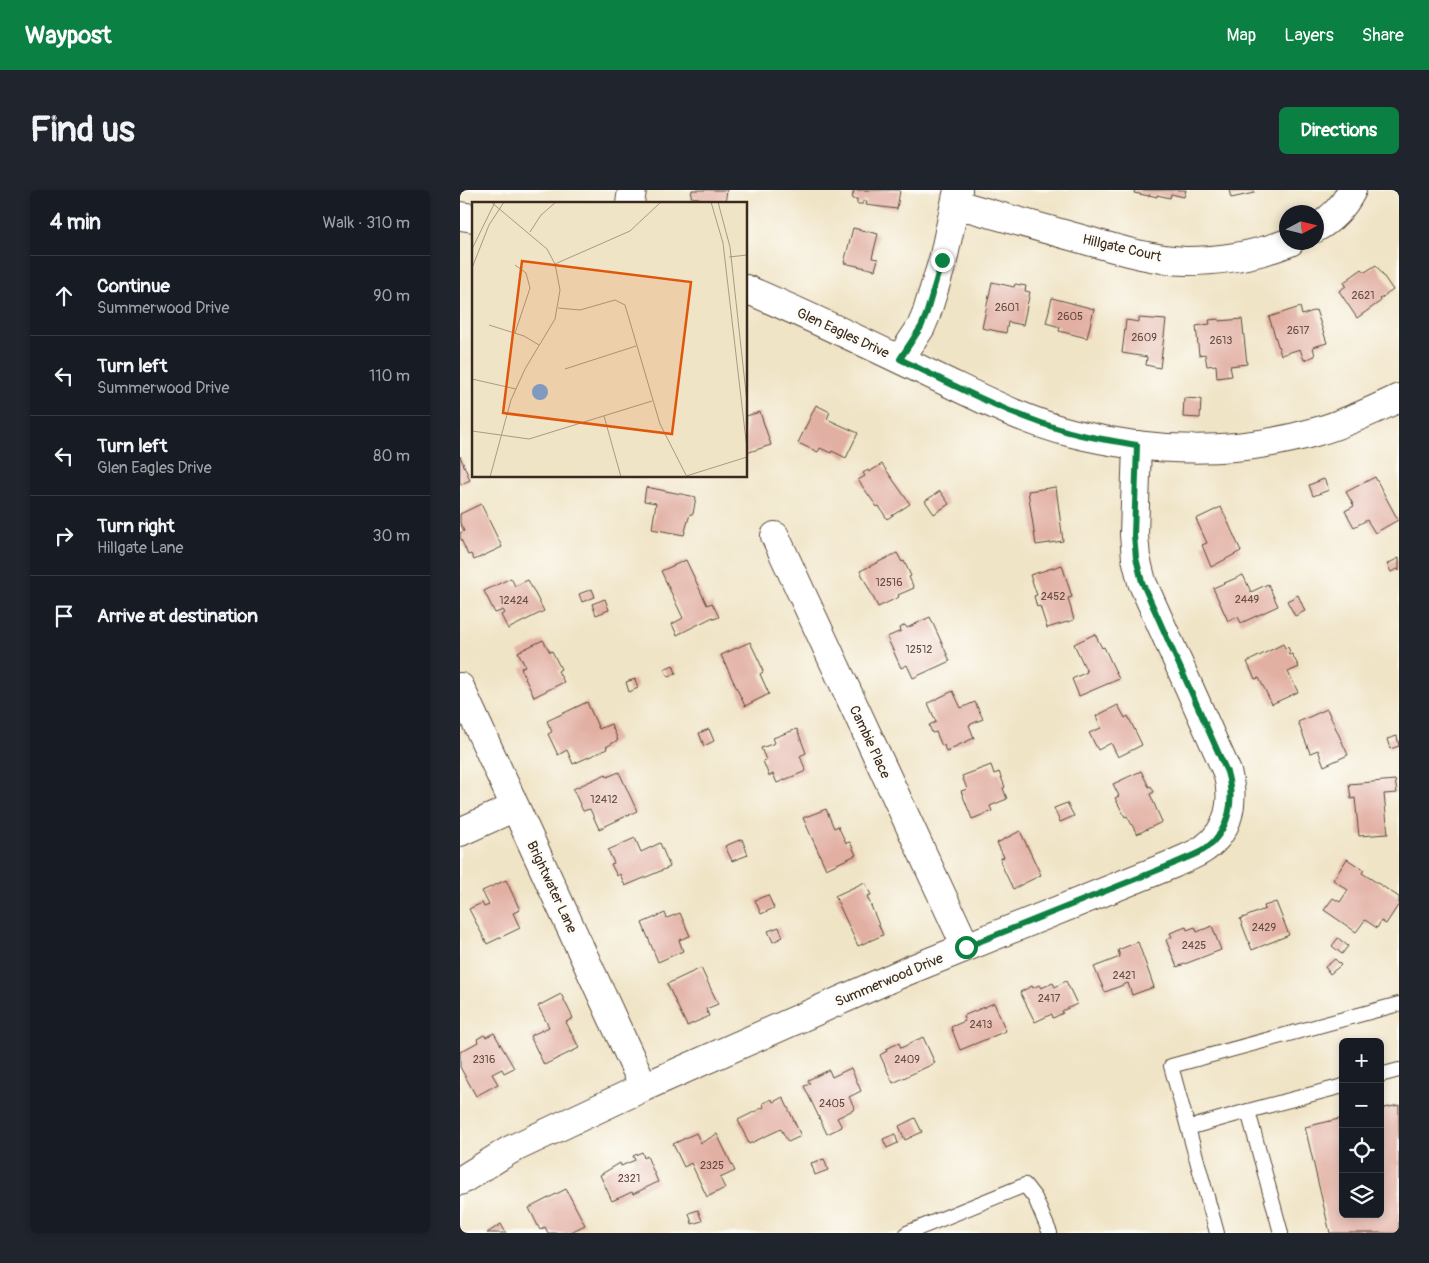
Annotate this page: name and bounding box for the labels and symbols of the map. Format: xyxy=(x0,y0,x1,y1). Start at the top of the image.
inset map xyxy=(472,202,748,478)
north arrow xyxy=(1279,205,1324,250)
street label: Hillgate Court xyxy=(1081,231,1164,265)
route end xyxy=(931,249,954,272)
house number: 2621 xyxy=(1351,289,1375,302)
house number: 2601 xyxy=(995,301,1019,314)
street label: Glen Eagles Drive xyxy=(794,304,892,362)
house number: 2605 xyxy=(1057,310,1083,323)
house number: 2617 xyxy=(1287,324,1310,337)
house number: 2609 xyxy=(1131,331,1157,344)
house number: 2613 xyxy=(1210,334,1233,347)
house number: 12516 xyxy=(875,576,903,589)
house number: 2452 xyxy=(1041,590,1065,603)
house number: 2449 xyxy=(1235,593,1260,606)
house number: 12424 xyxy=(499,594,529,607)
house number: 12512 xyxy=(906,643,932,656)
street label: Cambie Place xyxy=(846,703,894,781)
house number: 12412 xyxy=(590,793,618,806)
street label: Brightwater Lane xyxy=(523,838,581,936)
house number: 2429 xyxy=(1252,921,1277,934)
route start xyxy=(955,936,978,959)
house number: 2425 xyxy=(1182,939,1206,952)
street label: Summerwood Drive xyxy=(832,950,946,1010)
house number: 2421 xyxy=(1113,969,1135,982)
house number: 2417 xyxy=(1038,992,1061,1005)
house number: 2413 xyxy=(970,1018,992,1031)
house number: 2316 xyxy=(473,1053,495,1066)
house number: 2409 xyxy=(894,1053,920,1066)
house number: 2405 xyxy=(819,1097,845,1110)
house number: 2325 xyxy=(700,1159,724,1172)
house number: 2321 xyxy=(618,1172,640,1185)

